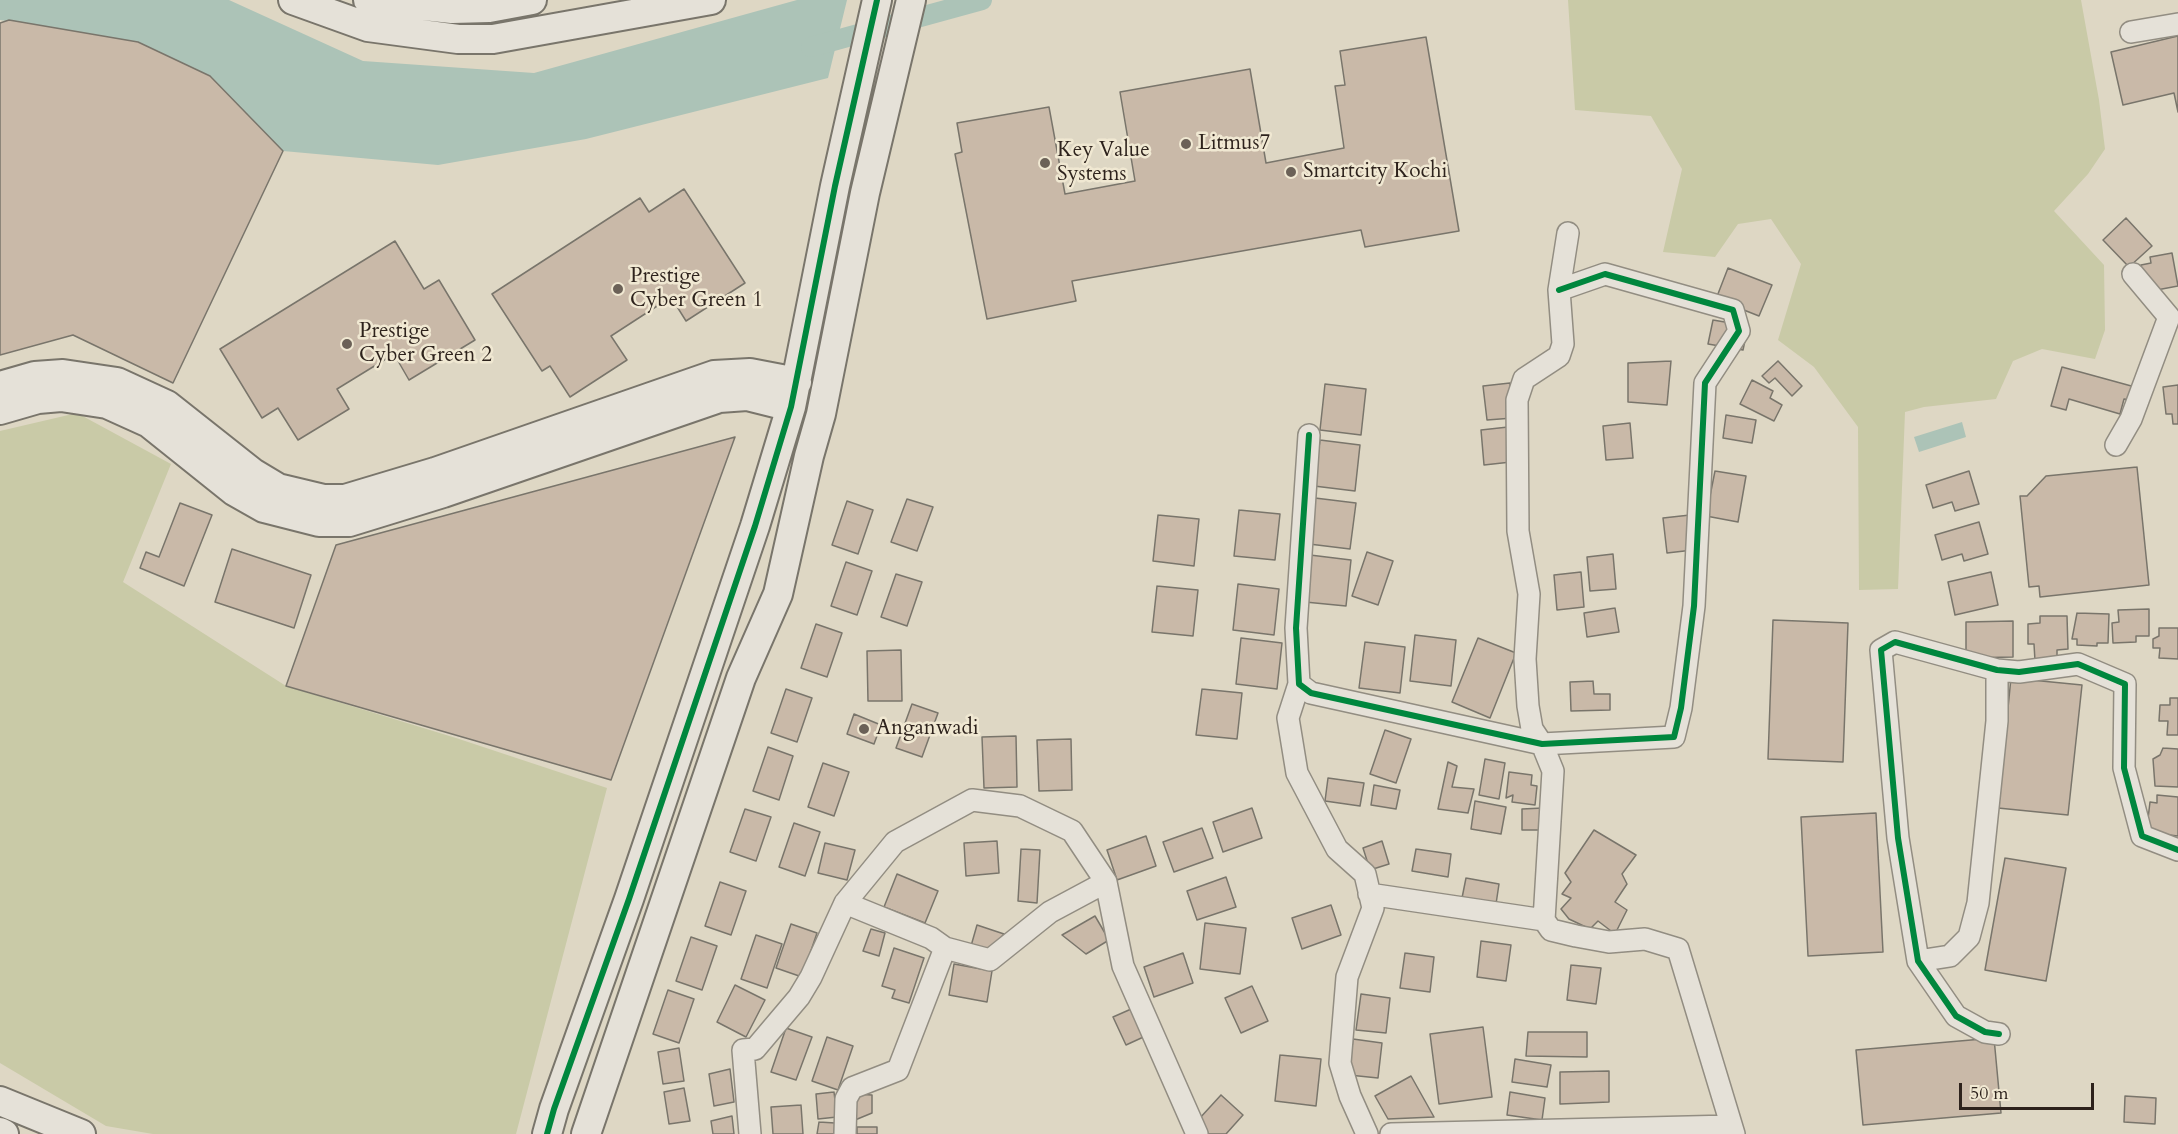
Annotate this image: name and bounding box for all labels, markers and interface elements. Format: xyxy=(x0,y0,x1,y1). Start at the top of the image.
place label: Litmus7 xyxy=(1198,131,1270,157)
marker: Litmus7 xyxy=(1179,137,1193,151)
place label: Key Value Systems xyxy=(1057,138,1150,188)
marker: Key Value Systems xyxy=(1038,156,1052,170)
place label: Smartcity Kochi xyxy=(1303,159,1447,185)
marker: Smartcity Kochi xyxy=(1284,165,1298,179)
place label: Prestige Cyber Green 1 xyxy=(630,264,763,314)
marker: Prestige Cyber Green 1 xyxy=(611,282,625,296)
place label: Prestige Cyber Green 2 xyxy=(359,319,492,369)
marker: Prestige Cyber Green 2 xyxy=(340,337,354,351)
place label: Anganwadi xyxy=(876,716,979,742)
marker: Anganwadi xyxy=(857,722,871,736)
scale bar xyxy=(1962,1071,2097,1109)
text: 50 m xyxy=(1970,1081,2009,1106)

